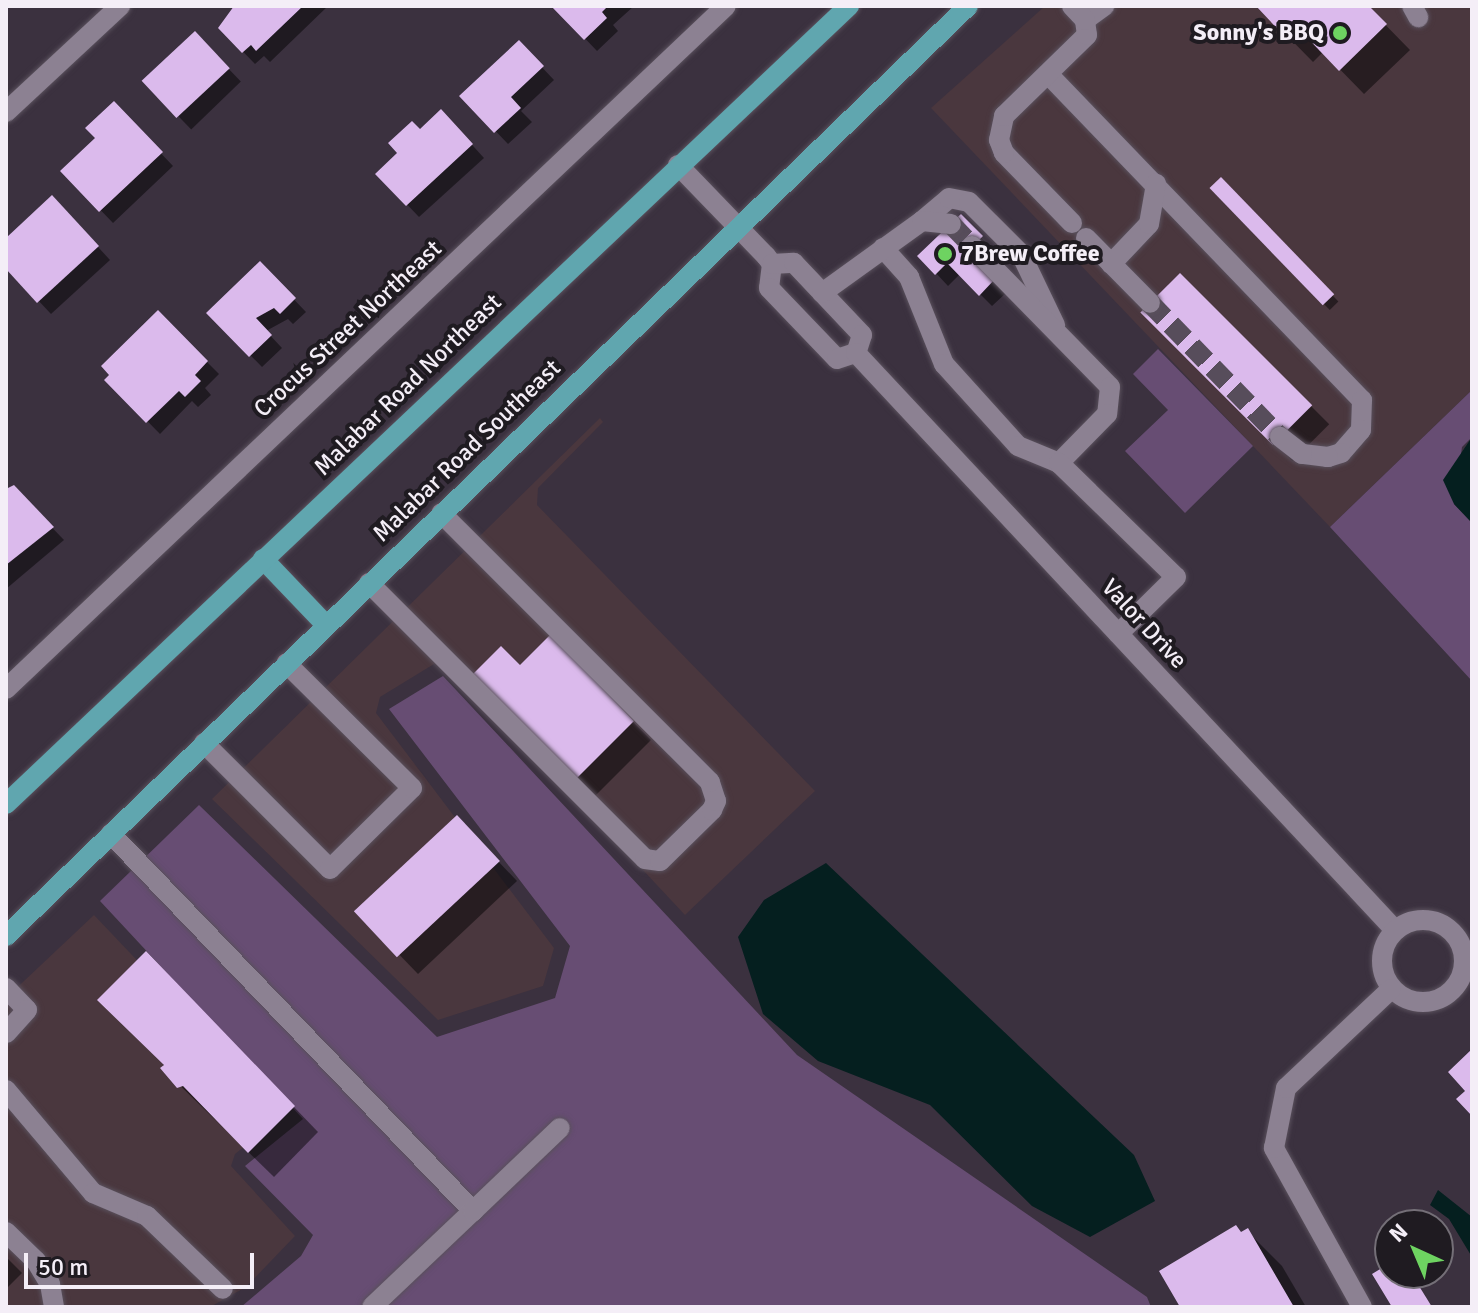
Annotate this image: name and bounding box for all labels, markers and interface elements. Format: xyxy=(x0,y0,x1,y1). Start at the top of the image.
place label: Sonny's BBQ xyxy=(1193,19,1324,47)
marker: Sonny's BBQ xyxy=(1331,24,1349,42)
street label: Crocus Street Northeast xyxy=(248,235,448,423)
place label: 7Brew Coffee xyxy=(961,240,1100,268)
marker: 7Brew Coffee xyxy=(936,245,954,263)
street label: Malabar Road Northeast xyxy=(308,288,508,482)
street label: Malabar Road Southeast xyxy=(367,354,567,548)
street label: Valor Drive xyxy=(1095,573,1193,675)
north arrow xyxy=(1374,1209,1454,1289)
text: N xyxy=(1383,1218,1413,1248)
scale bar xyxy=(28,1237,258,1287)
text: 50 m xyxy=(38,1252,88,1282)

